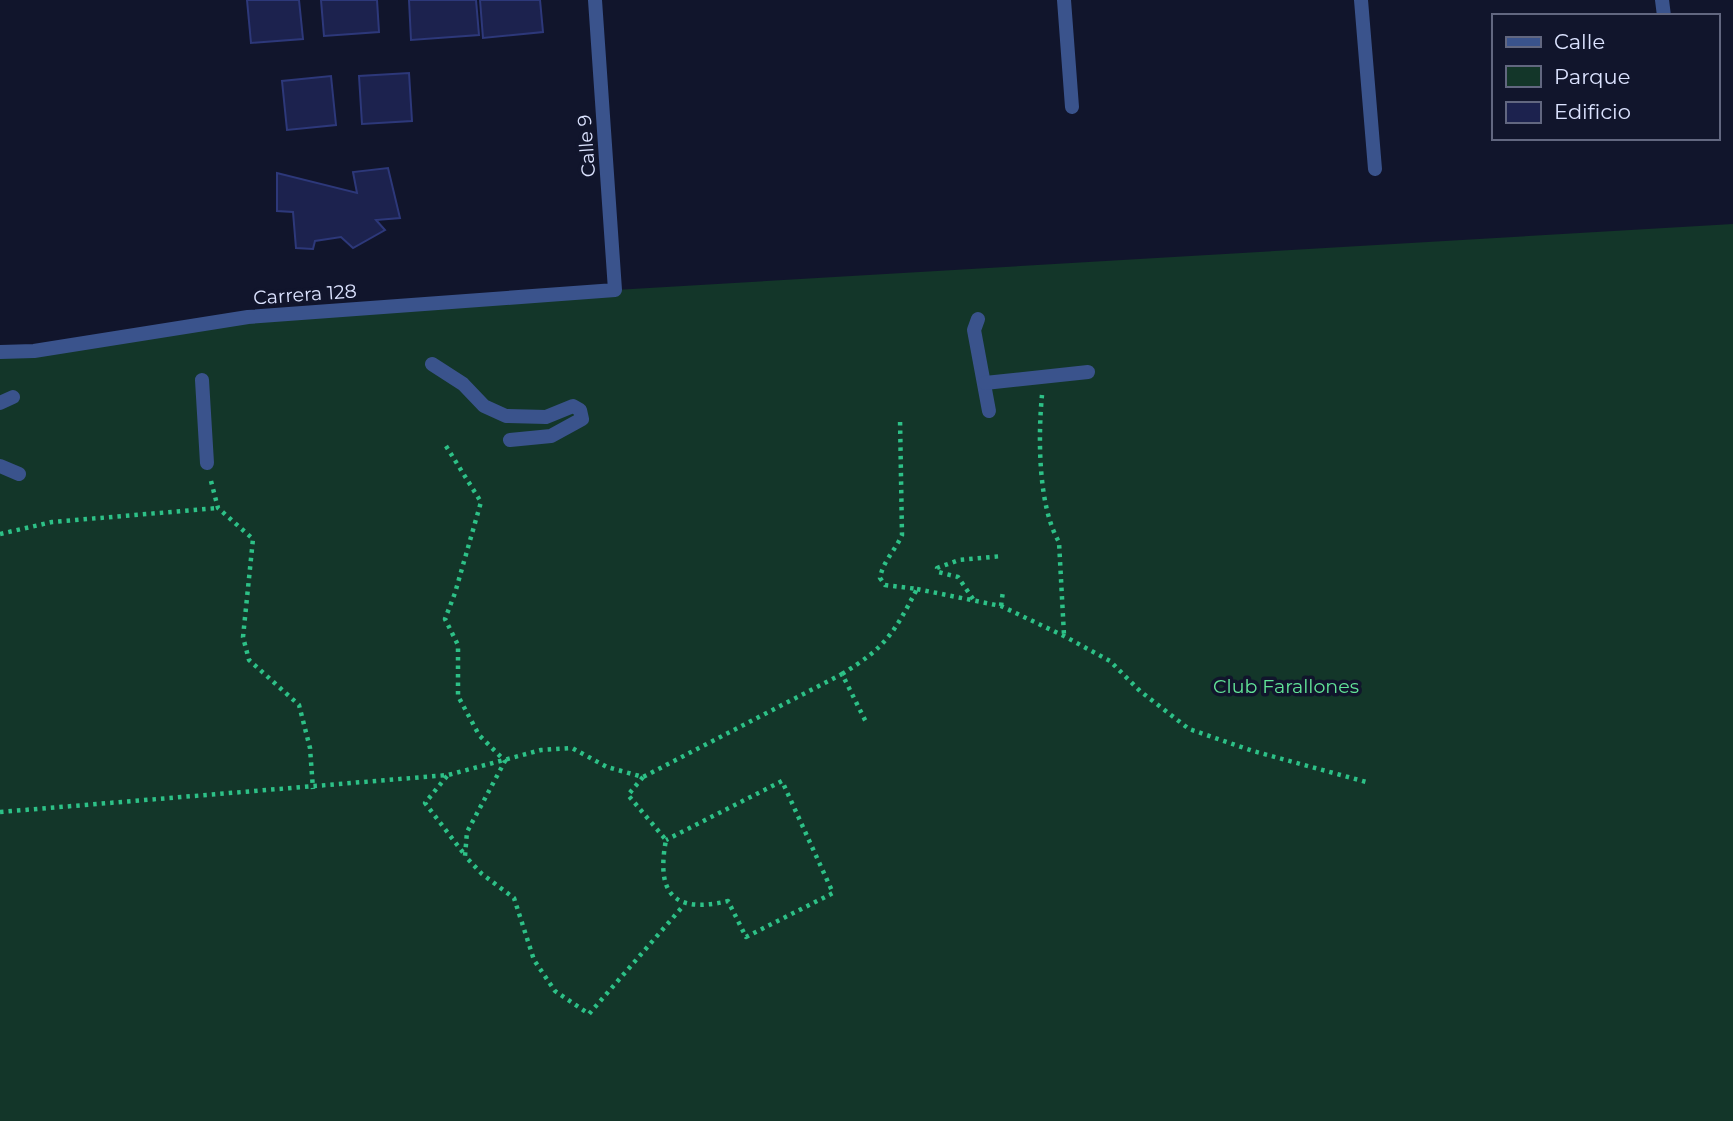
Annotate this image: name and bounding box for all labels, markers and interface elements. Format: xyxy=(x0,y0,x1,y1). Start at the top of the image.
legend xyxy=(1492,14,1719,140)
text: Calle xyxy=(1554,29,1605,54)
text: Parque xyxy=(1554,64,1630,89)
text: Edificio xyxy=(1554,99,1631,124)
street label: Calle 9 xyxy=(573,114,600,178)
street label: Carrera 128 xyxy=(253,279,358,310)
park label: Club Farallones xyxy=(1213,675,1359,698)

